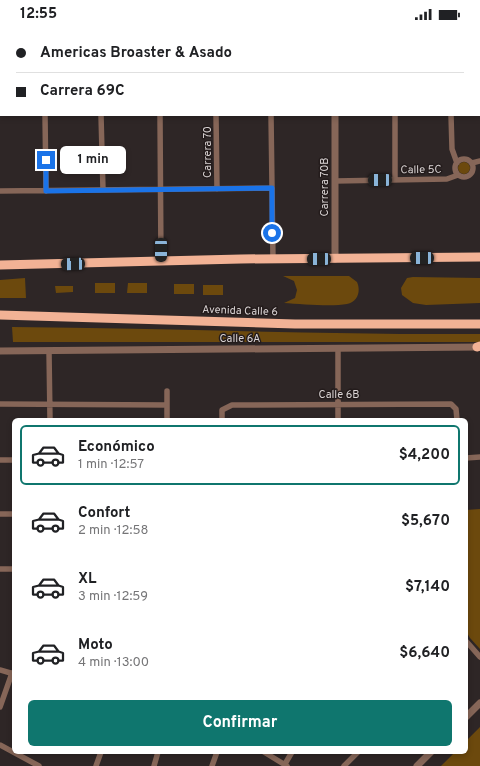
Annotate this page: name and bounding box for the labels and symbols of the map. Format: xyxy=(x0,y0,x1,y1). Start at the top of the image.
street label: Carrera 70 xyxy=(201,126,215,178)
callout: 1 min xyxy=(60,146,126,174)
route end xyxy=(37,151,55,169)
street label: Carrera 70B xyxy=(318,158,332,216)
street label: Calle 5C xyxy=(400,163,442,177)
car xyxy=(368,174,392,186)
route start xyxy=(263,224,281,242)
car xyxy=(155,238,167,262)
car xyxy=(410,252,434,264)
car xyxy=(307,253,331,265)
car xyxy=(61,258,85,270)
street label: Avenida Calle 6 xyxy=(202,303,278,319)
street label: Calle 6A xyxy=(220,332,261,346)
street label: Calle 6B xyxy=(319,388,359,402)

